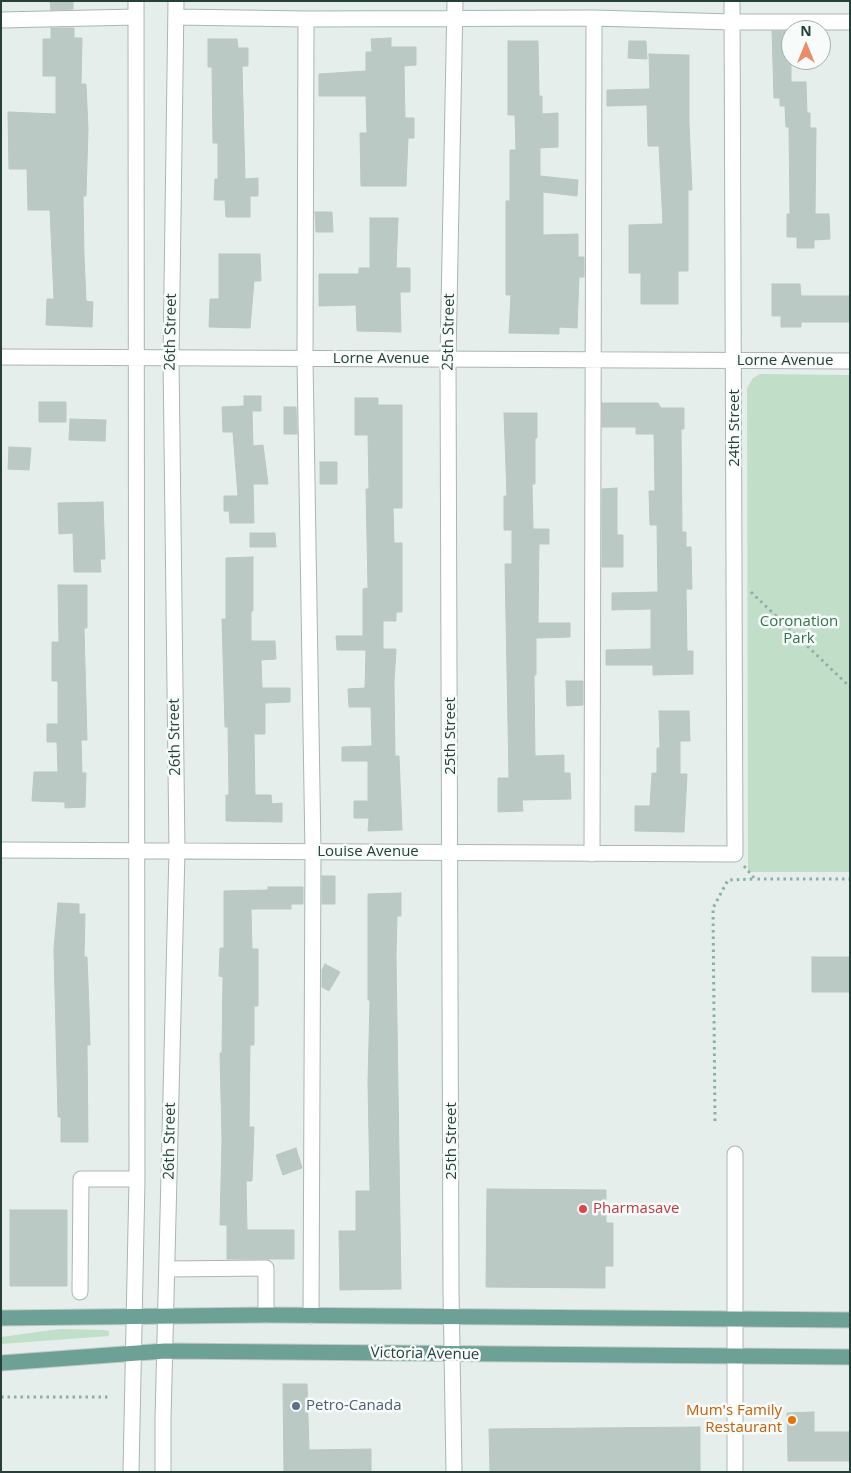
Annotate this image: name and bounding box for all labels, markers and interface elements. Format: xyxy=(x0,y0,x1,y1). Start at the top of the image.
north arrow xyxy=(781,20,831,70)
text: N xyxy=(800,21,812,40)
street label: 26th Street xyxy=(161,293,181,371)
street label: 25th Street xyxy=(439,293,459,371)
street label: Lorne Avenue xyxy=(333,350,429,368)
street label: Lorne Avenue xyxy=(737,352,833,370)
street label: 24th Street xyxy=(726,389,744,467)
park label: Coronation Park xyxy=(760,613,838,648)
street label: 25th Street xyxy=(442,697,460,775)
street label: 26th Street xyxy=(165,698,185,776)
street label: Louise Avenue xyxy=(317,843,419,861)
street label: 26th Street xyxy=(160,1102,180,1180)
street label: 25th Street xyxy=(443,1102,461,1180)
place label: Pharmasave xyxy=(593,1200,679,1218)
marker: Pharmasave xyxy=(577,1203,589,1215)
street label: Victoria Avenue xyxy=(371,1344,479,1364)
place label: Petro-Canada xyxy=(306,1397,402,1415)
marker: Petro-Canada xyxy=(290,1400,302,1412)
place label: Mum's Family Restaurant xyxy=(686,1402,782,1437)
marker: Mum's Family Restaurant xyxy=(786,1414,798,1426)

